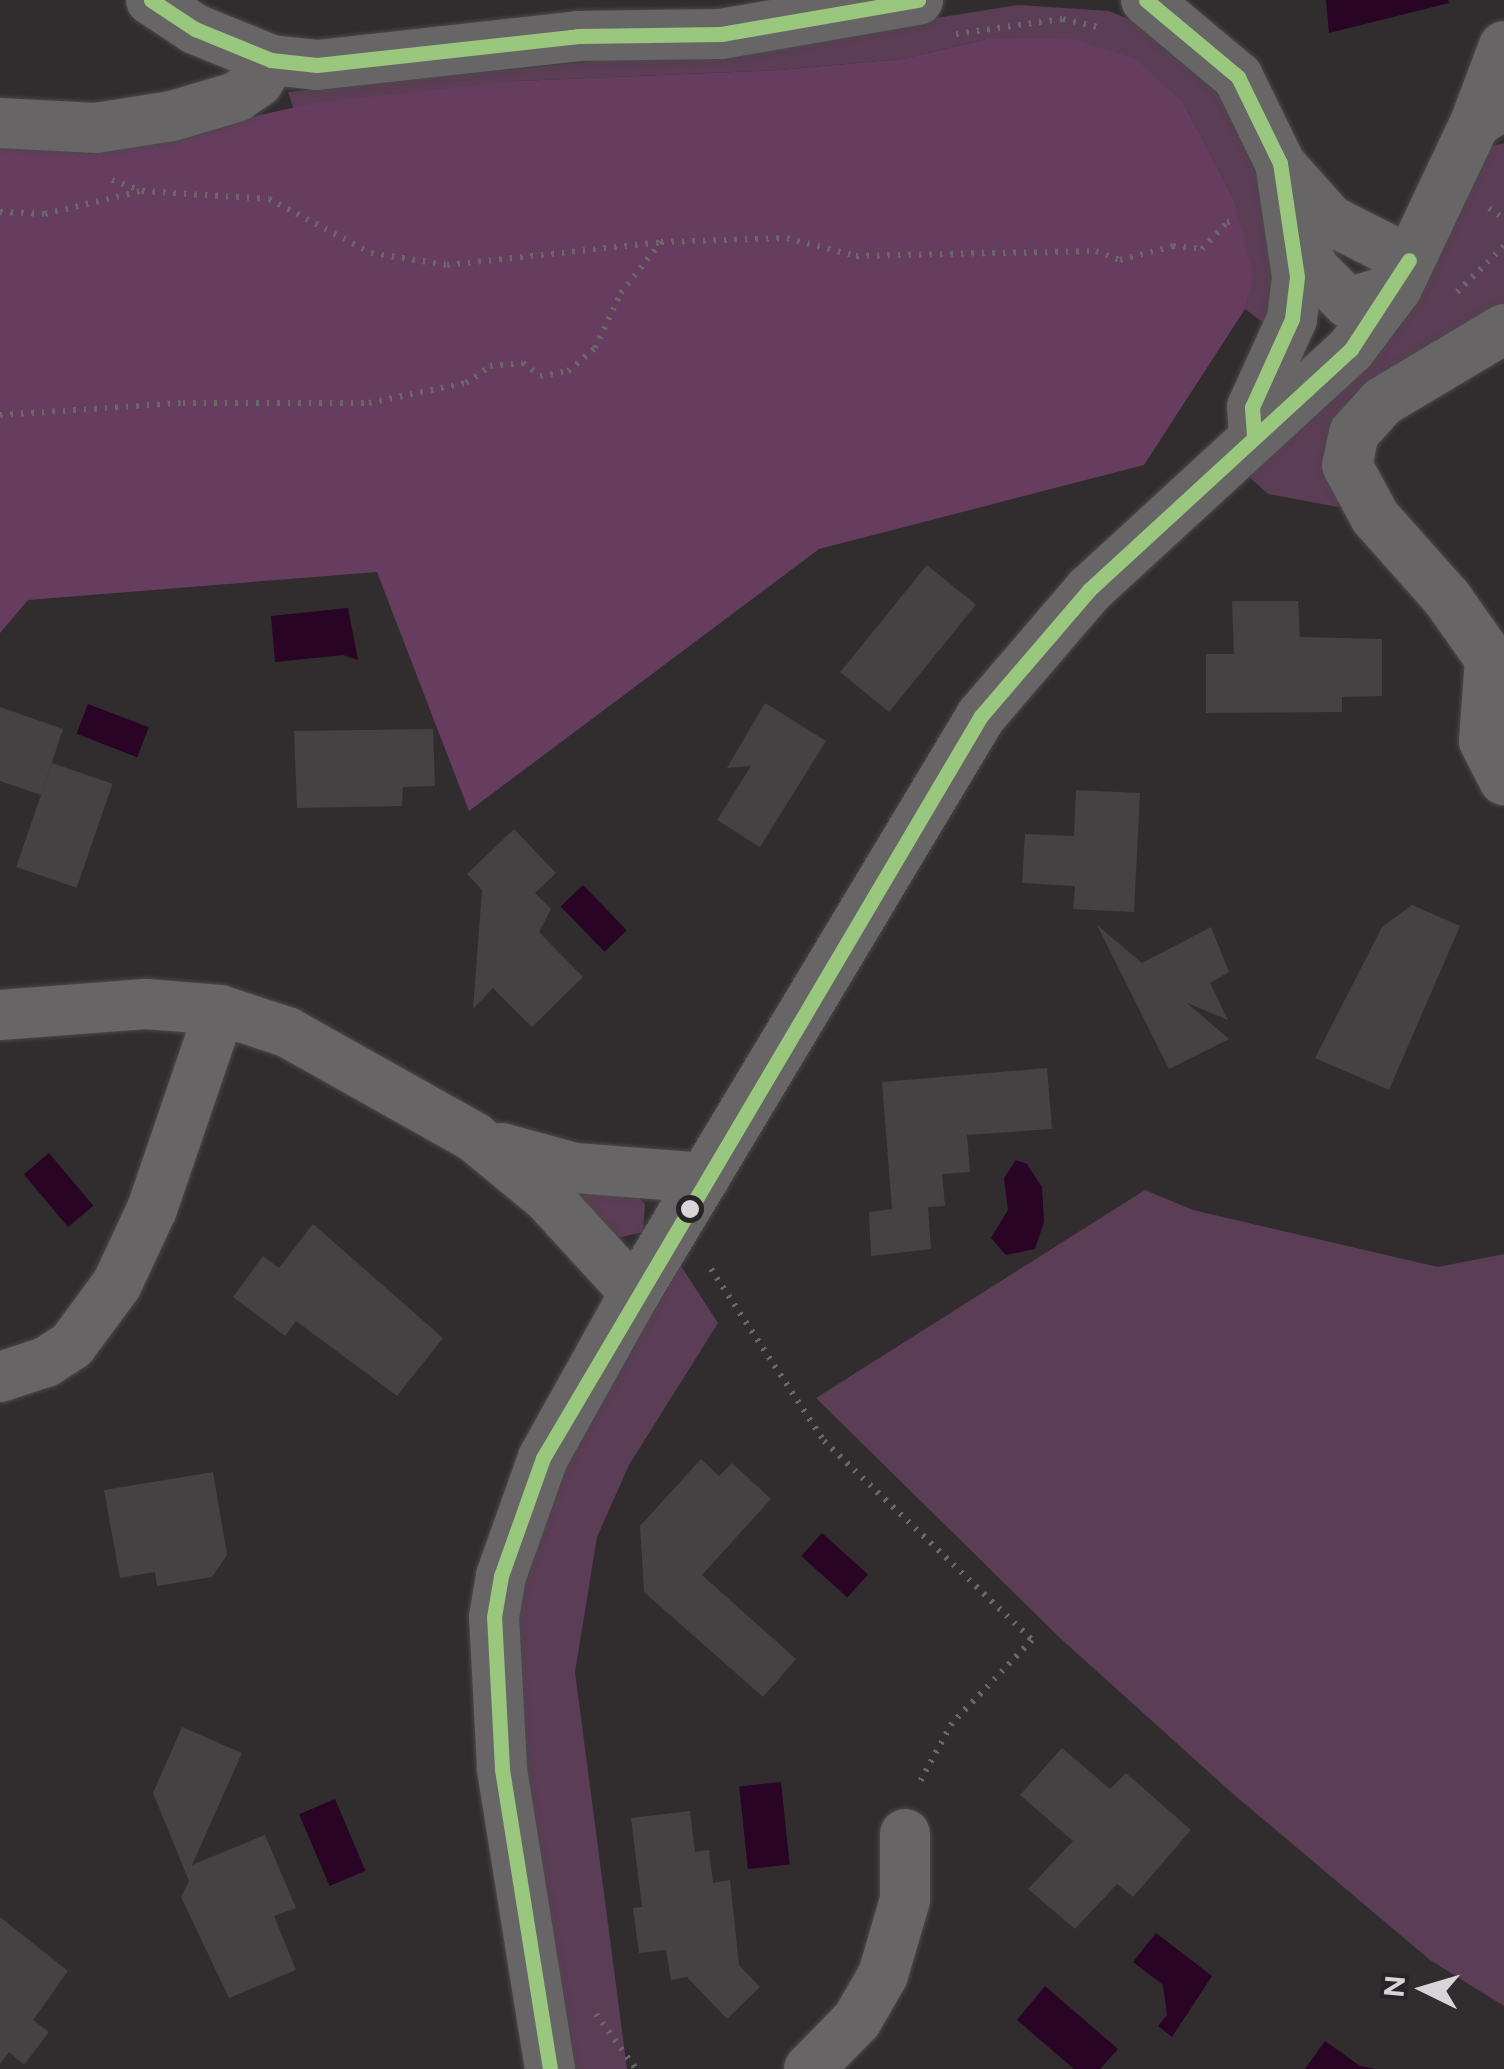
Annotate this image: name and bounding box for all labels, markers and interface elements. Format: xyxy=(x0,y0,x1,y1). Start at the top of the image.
unlabelled marker xyxy=(680,1199,700,1219)
north arrow xyxy=(1374,1939,1474,2039)
text: N xyxy=(1376,1974,1412,1999)

